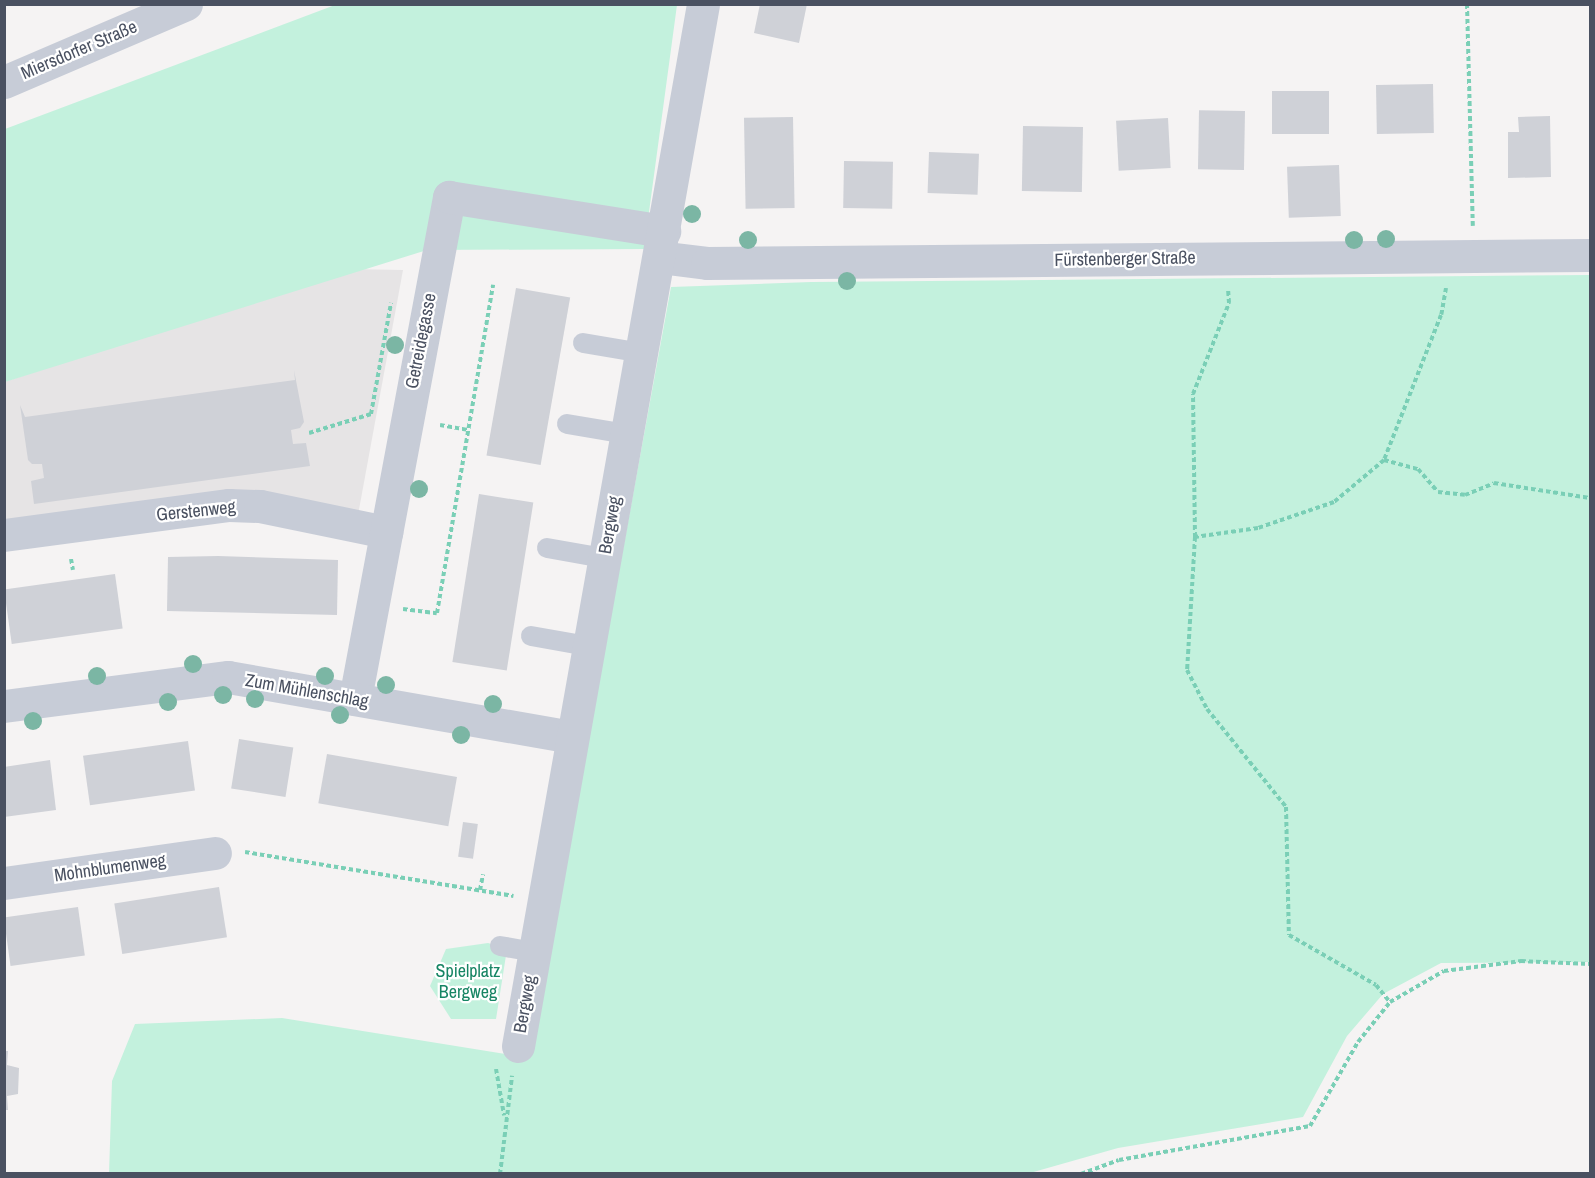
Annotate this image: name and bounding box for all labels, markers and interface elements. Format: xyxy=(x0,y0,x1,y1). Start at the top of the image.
street label: Miersdorfer Straße xyxy=(18,16,140,84)
street label: Fürstenberger Straße xyxy=(1054,247,1196,271)
street label: Getreidegasse xyxy=(401,291,441,391)
street label: Bergweg xyxy=(594,494,626,556)
street label: Gerstenweg xyxy=(155,496,237,526)
street label: Zum Mühlenschlag xyxy=(244,670,370,712)
street label: Mohnblumenweg xyxy=(53,849,167,887)
park label: Spielplatz Bergweg xyxy=(436,961,500,1004)
street label: Bergweg xyxy=(509,973,541,1035)

